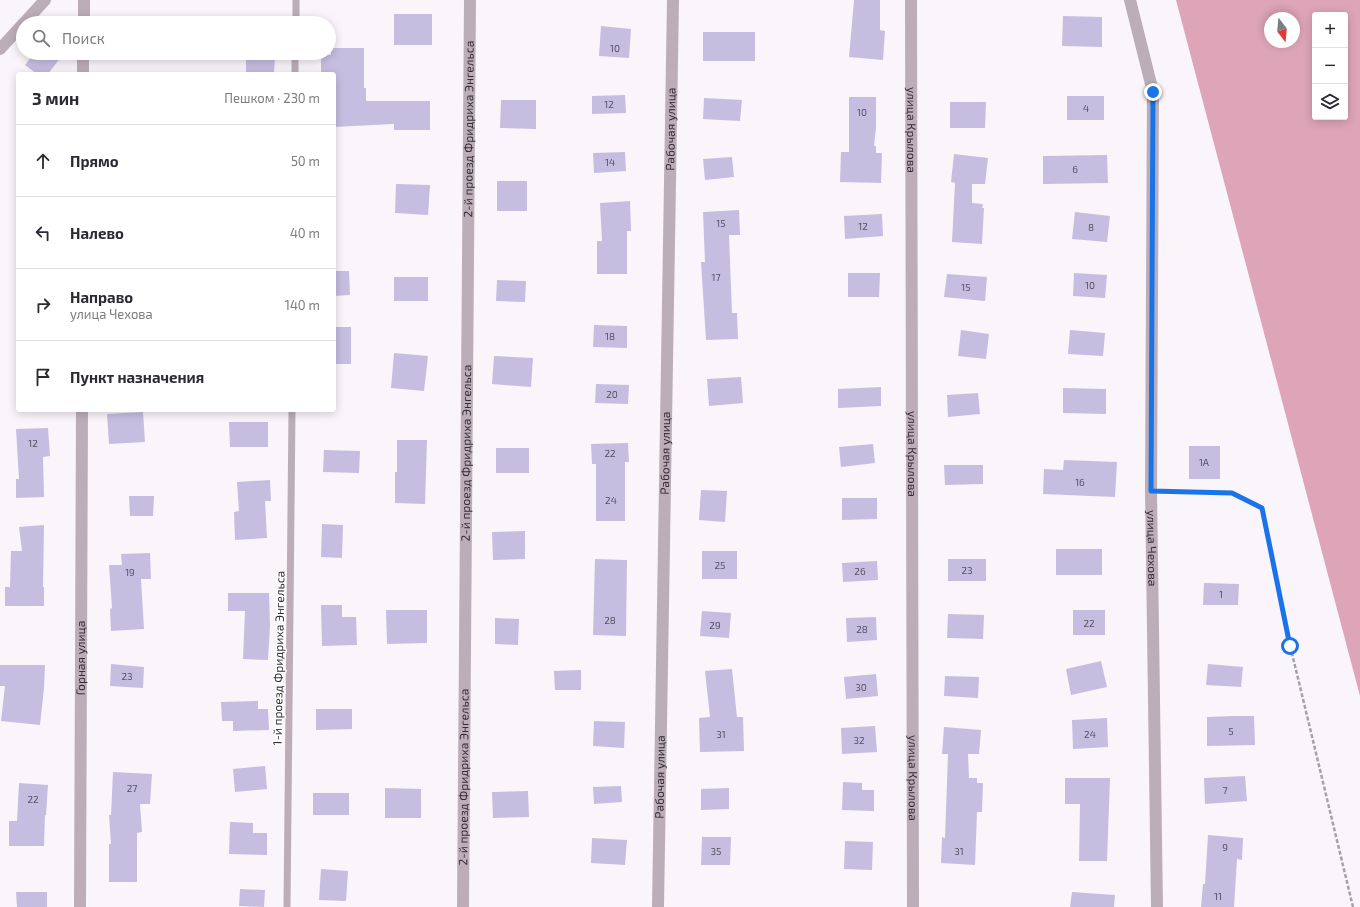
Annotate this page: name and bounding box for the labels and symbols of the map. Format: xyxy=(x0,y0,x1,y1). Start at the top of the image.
north arrow xyxy=(1264,12,1300,48)
street label: 2-й проезд Фридриха Энгельса xyxy=(460,41,476,217)
house number: 10 xyxy=(610,42,620,54)
route end xyxy=(1144,83,1162,101)
street label: Рабочая улица xyxy=(662,87,678,171)
street label: улица Крылова xyxy=(904,87,919,173)
house number: 12 xyxy=(604,98,614,110)
house number: 4 xyxy=(1083,102,1089,114)
house number: 10 xyxy=(857,106,867,118)
house number: 14 xyxy=(605,156,615,168)
house number: 6 xyxy=(1072,163,1078,175)
house number: 15 xyxy=(716,217,726,229)
house number: 12 xyxy=(858,220,868,232)
house number: 8 xyxy=(1088,221,1094,233)
house number: 17 xyxy=(711,271,721,283)
house number: 10 xyxy=(1085,279,1095,291)
house number: 15 xyxy=(961,281,971,293)
house number: 18 xyxy=(605,330,615,342)
street label: 2-й проезд Фридриха Энгельса xyxy=(458,365,473,541)
house number: 20 xyxy=(606,388,618,400)
street label: Рабочая улица xyxy=(657,411,673,495)
street label: улица Крылова xyxy=(905,411,920,497)
house number: 12 xyxy=(28,437,38,449)
house number: 22 xyxy=(604,447,616,459)
house number: 1А xyxy=(1199,456,1210,468)
house number: 16 xyxy=(1075,476,1085,488)
house number: 24 xyxy=(605,494,617,506)
street label: улица Чехова xyxy=(1144,510,1160,586)
house number: 25 xyxy=(715,559,725,571)
house number: 23 xyxy=(961,564,973,576)
house number: 26 xyxy=(854,565,866,577)
house number: 19 xyxy=(125,566,135,578)
street label: 1-й проезд Фридриха Энгельса xyxy=(269,571,287,745)
house number: 1 xyxy=(1219,588,1223,600)
house number: 28 xyxy=(604,614,616,626)
house number: 22 xyxy=(1083,617,1095,629)
house number: 29 xyxy=(709,619,721,631)
street label: Горная улица xyxy=(73,621,88,695)
house number: 28 xyxy=(856,623,868,635)
route start xyxy=(1281,637,1299,655)
house number: 23 xyxy=(121,670,133,682)
house number: 30 xyxy=(855,681,867,693)
street label: 2-й проезд Фридриха Энгельса xyxy=(455,689,471,865)
house number: 5 xyxy=(1228,725,1234,737)
house number: 31 xyxy=(716,728,726,740)
house number: 24 xyxy=(1084,728,1096,740)
house number: 32 xyxy=(853,734,865,746)
street label: Рабочая улица xyxy=(651,735,667,819)
street label: улица Крылова xyxy=(906,735,921,821)
house number: 27 xyxy=(127,782,137,794)
house number: 7 xyxy=(1222,784,1228,796)
house number: 22 xyxy=(27,793,39,805)
house number: 9 xyxy=(1222,841,1228,853)
house number: 35 xyxy=(711,845,721,857)
house number: 31 xyxy=(954,845,964,857)
house number: 11 xyxy=(1214,890,1222,902)

